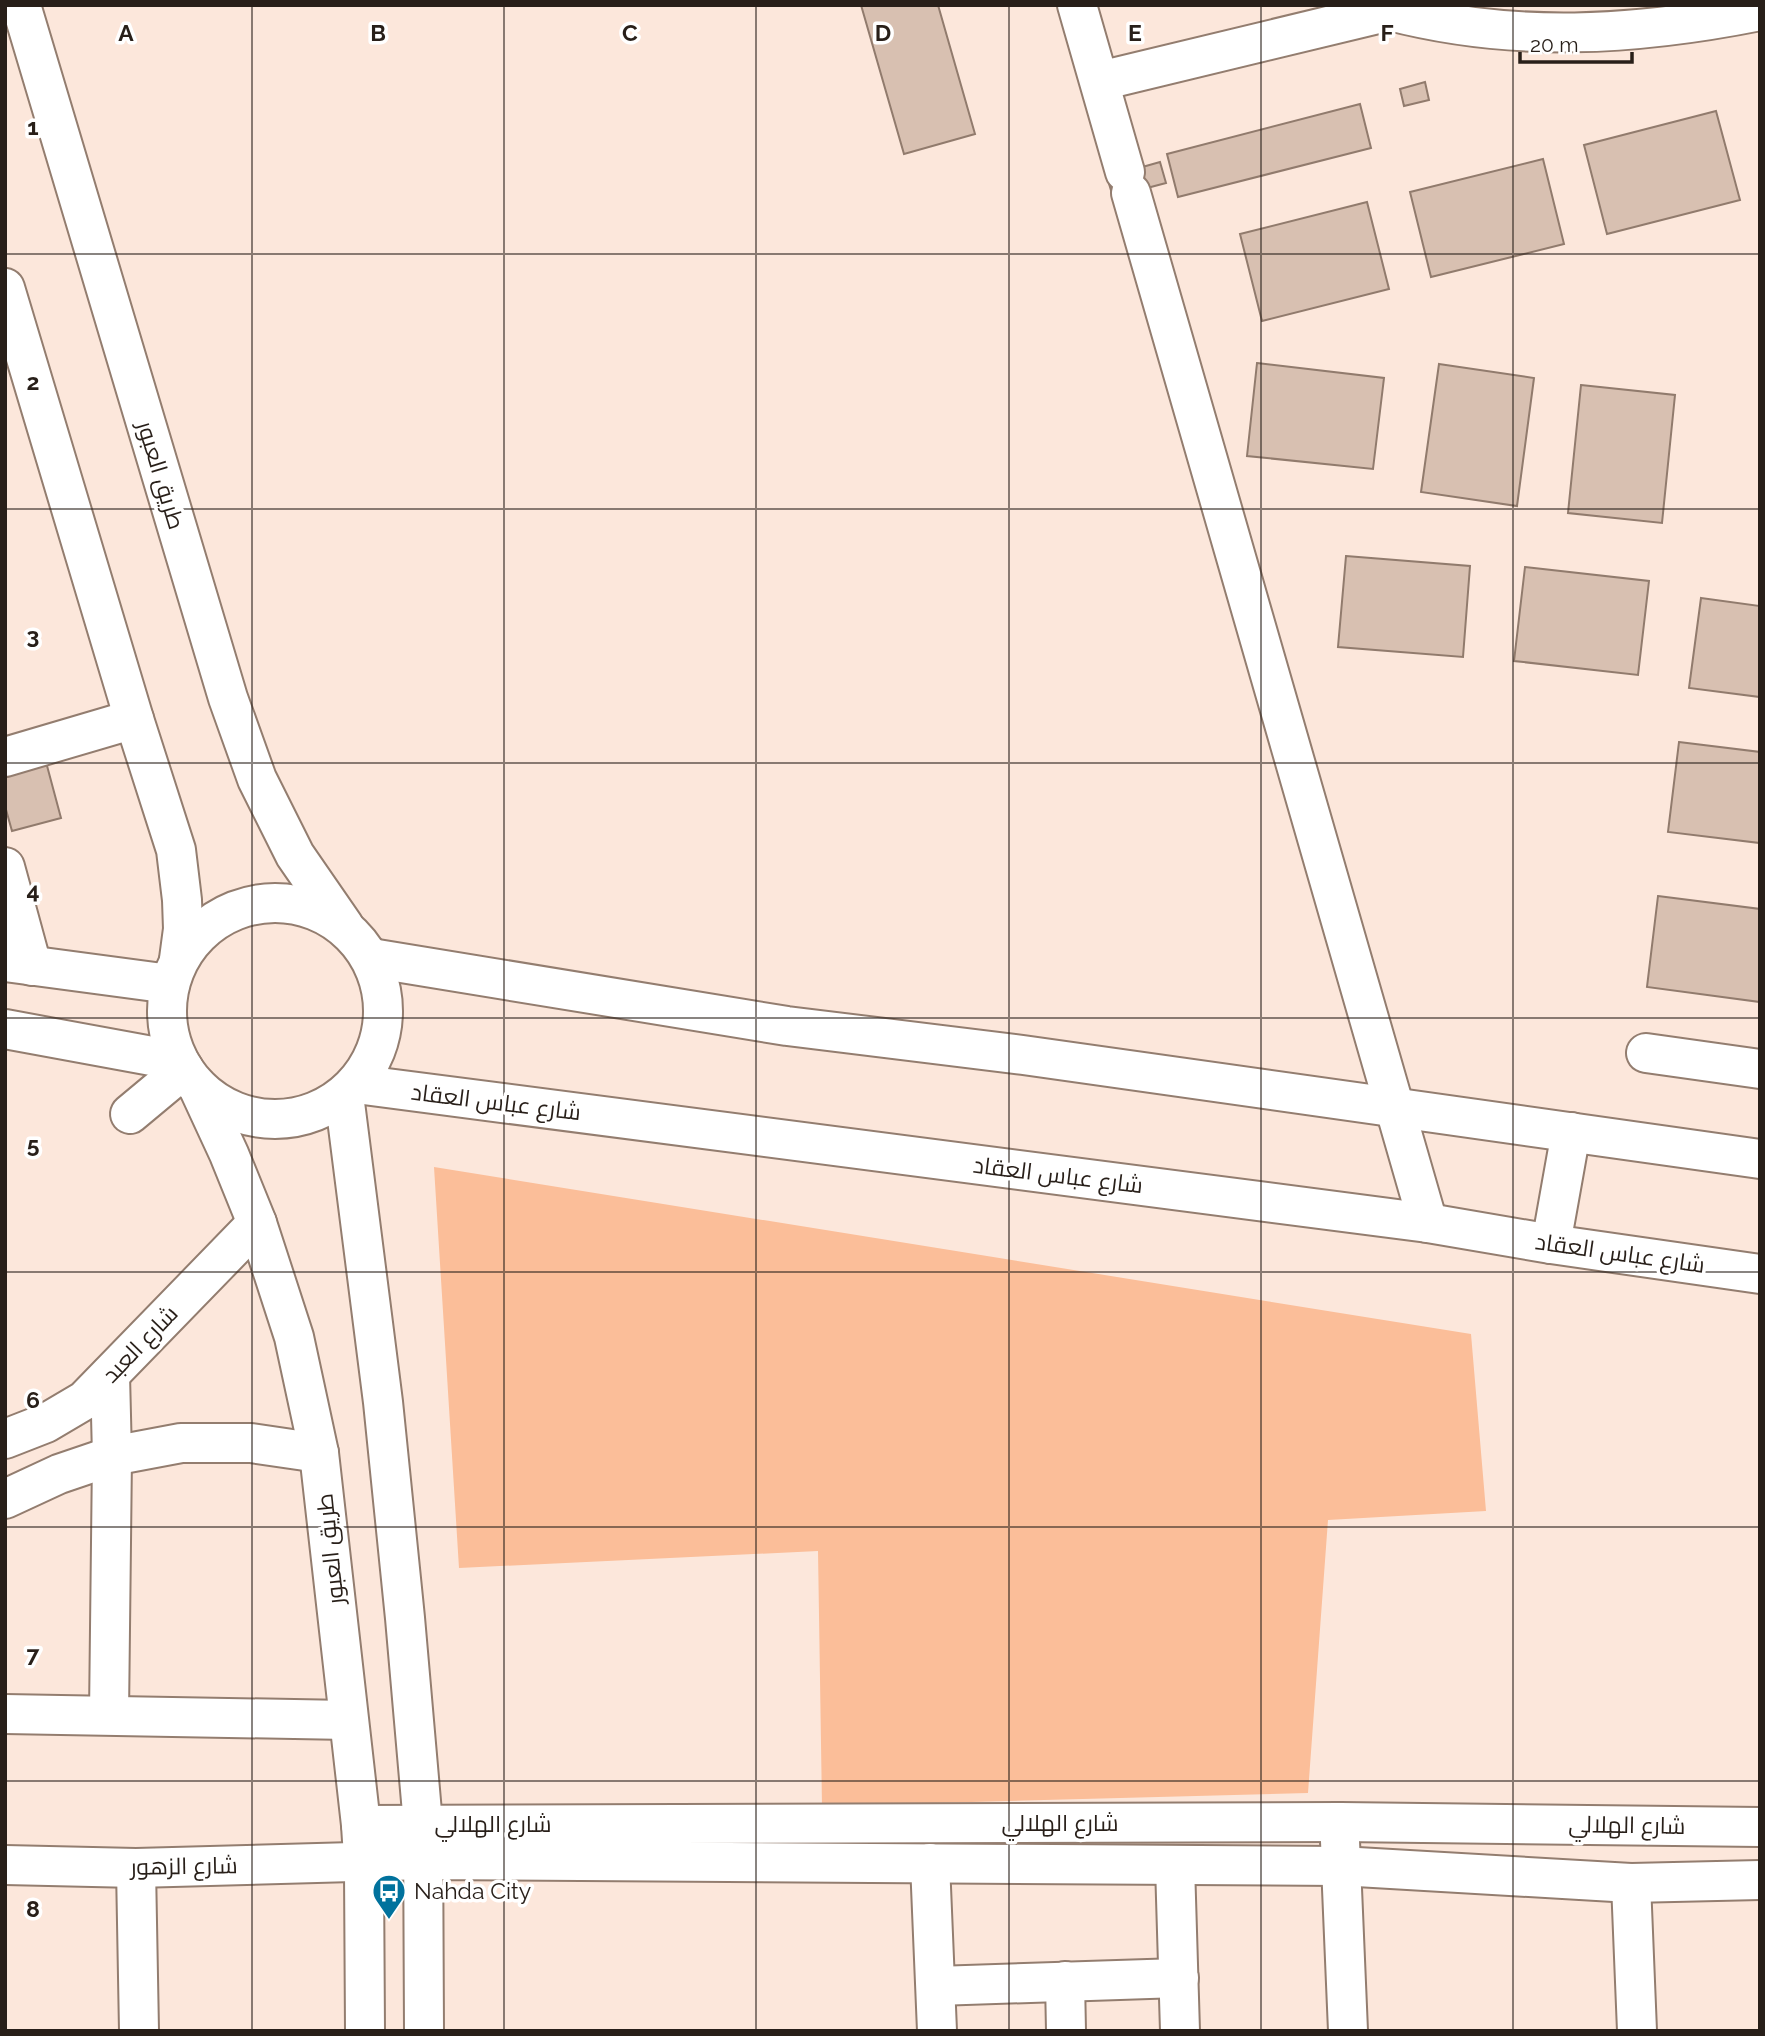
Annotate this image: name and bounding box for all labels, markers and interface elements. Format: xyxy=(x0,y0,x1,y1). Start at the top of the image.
text: A xyxy=(118,19,134,46)
text: B xyxy=(370,19,386,46)
text: C xyxy=(622,19,638,46)
text: D xyxy=(875,19,891,46)
text: E xyxy=(1128,19,1142,46)
text: F xyxy=(1380,19,1394,46)
scale bar xyxy=(1520,21,1632,65)
text: 20 m xyxy=(1530,32,1578,57)
text: 1 xyxy=(27,113,39,140)
text: 2 xyxy=(27,368,39,395)
street label: طريق العبور xyxy=(131,416,191,532)
text: 3 xyxy=(27,622,39,649)
text: 4 xyxy=(26,877,40,904)
street label: شارع عباس العقاد xyxy=(409,1078,583,1128)
text: 5 xyxy=(27,1131,40,1158)
street label: شارع عباس العقاد xyxy=(971,1151,1145,1201)
street label: شارع عباس العقاد xyxy=(1533,1227,1707,1281)
street label: شارع العبد xyxy=(96,1300,185,1390)
text: 6 xyxy=(26,1386,40,1413)
street label: طريق العبور xyxy=(310,1492,350,1608)
text: 7 xyxy=(27,1640,40,1667)
street label: شارع الهلالي xyxy=(1001,1809,1119,1841)
street label: شارع الهلالي xyxy=(434,1810,552,1842)
street label: شارع الهلالي xyxy=(1568,1810,1686,1844)
street label: شارع الزهور xyxy=(128,1851,238,1883)
bus stop icon: Nahda City xyxy=(370,1872,408,1921)
place label: Nahda City xyxy=(414,1877,531,1904)
text: 8 xyxy=(26,1895,40,1922)

